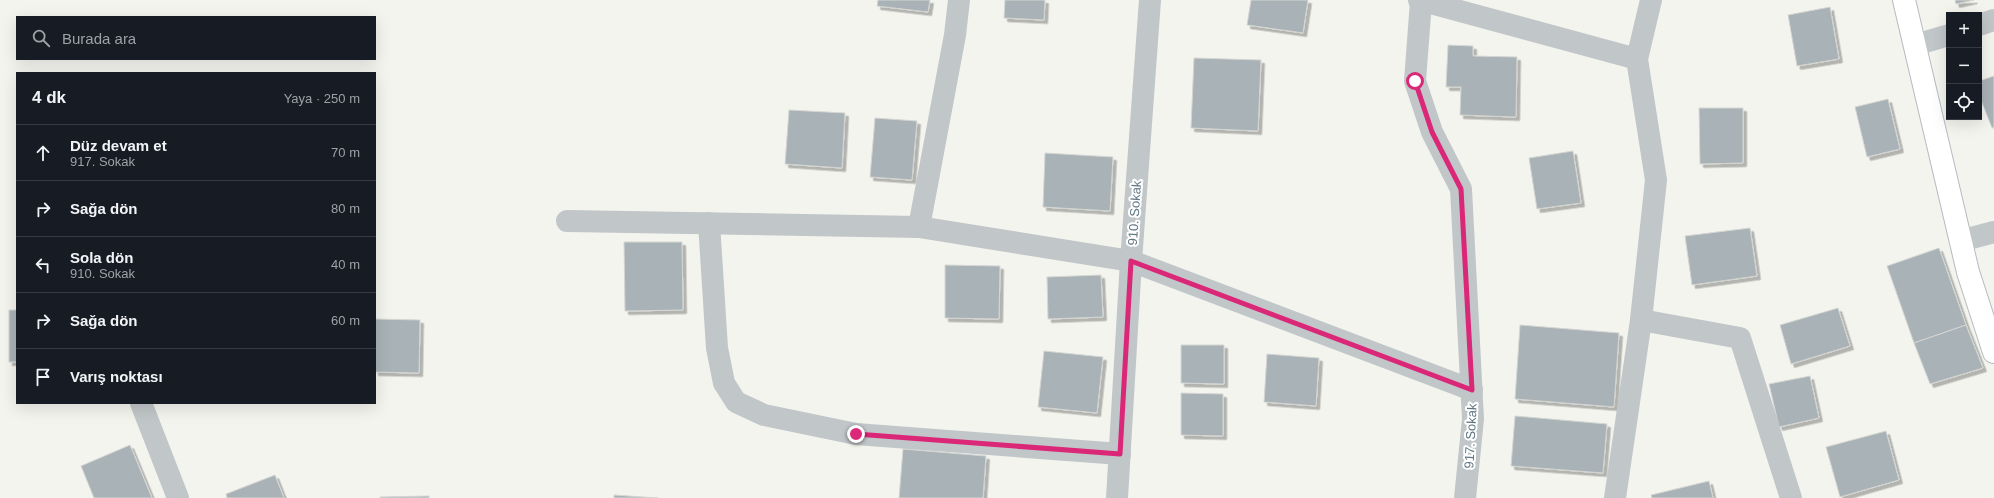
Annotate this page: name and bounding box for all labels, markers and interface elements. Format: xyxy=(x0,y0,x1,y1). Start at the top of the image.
map controls xyxy=(1946,12,1982,120)
button: + xyxy=(1946,12,1982,48)
search box xyxy=(16,16,376,60)
icon: search xyxy=(30,27,52,49)
text: Burada ara xyxy=(62,30,136,47)
button: − xyxy=(1946,48,1982,84)
route start xyxy=(1406,72,1424,90)
button: locate xyxy=(1946,84,1982,120)
text: 4 dk xyxy=(32,88,66,107)
text: Yaya · 250 m xyxy=(284,91,360,106)
text: Düz devam et xyxy=(70,137,167,154)
icon: ahead xyxy=(32,142,54,164)
text: 70 m xyxy=(331,145,360,160)
text: 917. Sokak xyxy=(70,154,135,169)
street label: 910. Sokak xyxy=(1125,180,1144,246)
icon: right xyxy=(32,198,54,220)
text: Sağa dön xyxy=(70,200,138,217)
text: 80 m xyxy=(331,201,360,216)
text: Sola dön xyxy=(70,249,133,266)
icon: left xyxy=(32,254,54,276)
text: 40 m xyxy=(331,257,360,272)
text: 910. Sokak xyxy=(70,266,135,281)
icon: right xyxy=(32,310,54,332)
text: Sağa dön xyxy=(70,312,138,329)
text: 60 m xyxy=(331,313,360,328)
icon: arrive xyxy=(32,366,54,388)
text: Varış noktası xyxy=(70,368,163,385)
street label: 917. Sokak xyxy=(1461,403,1480,469)
route end xyxy=(847,425,865,443)

